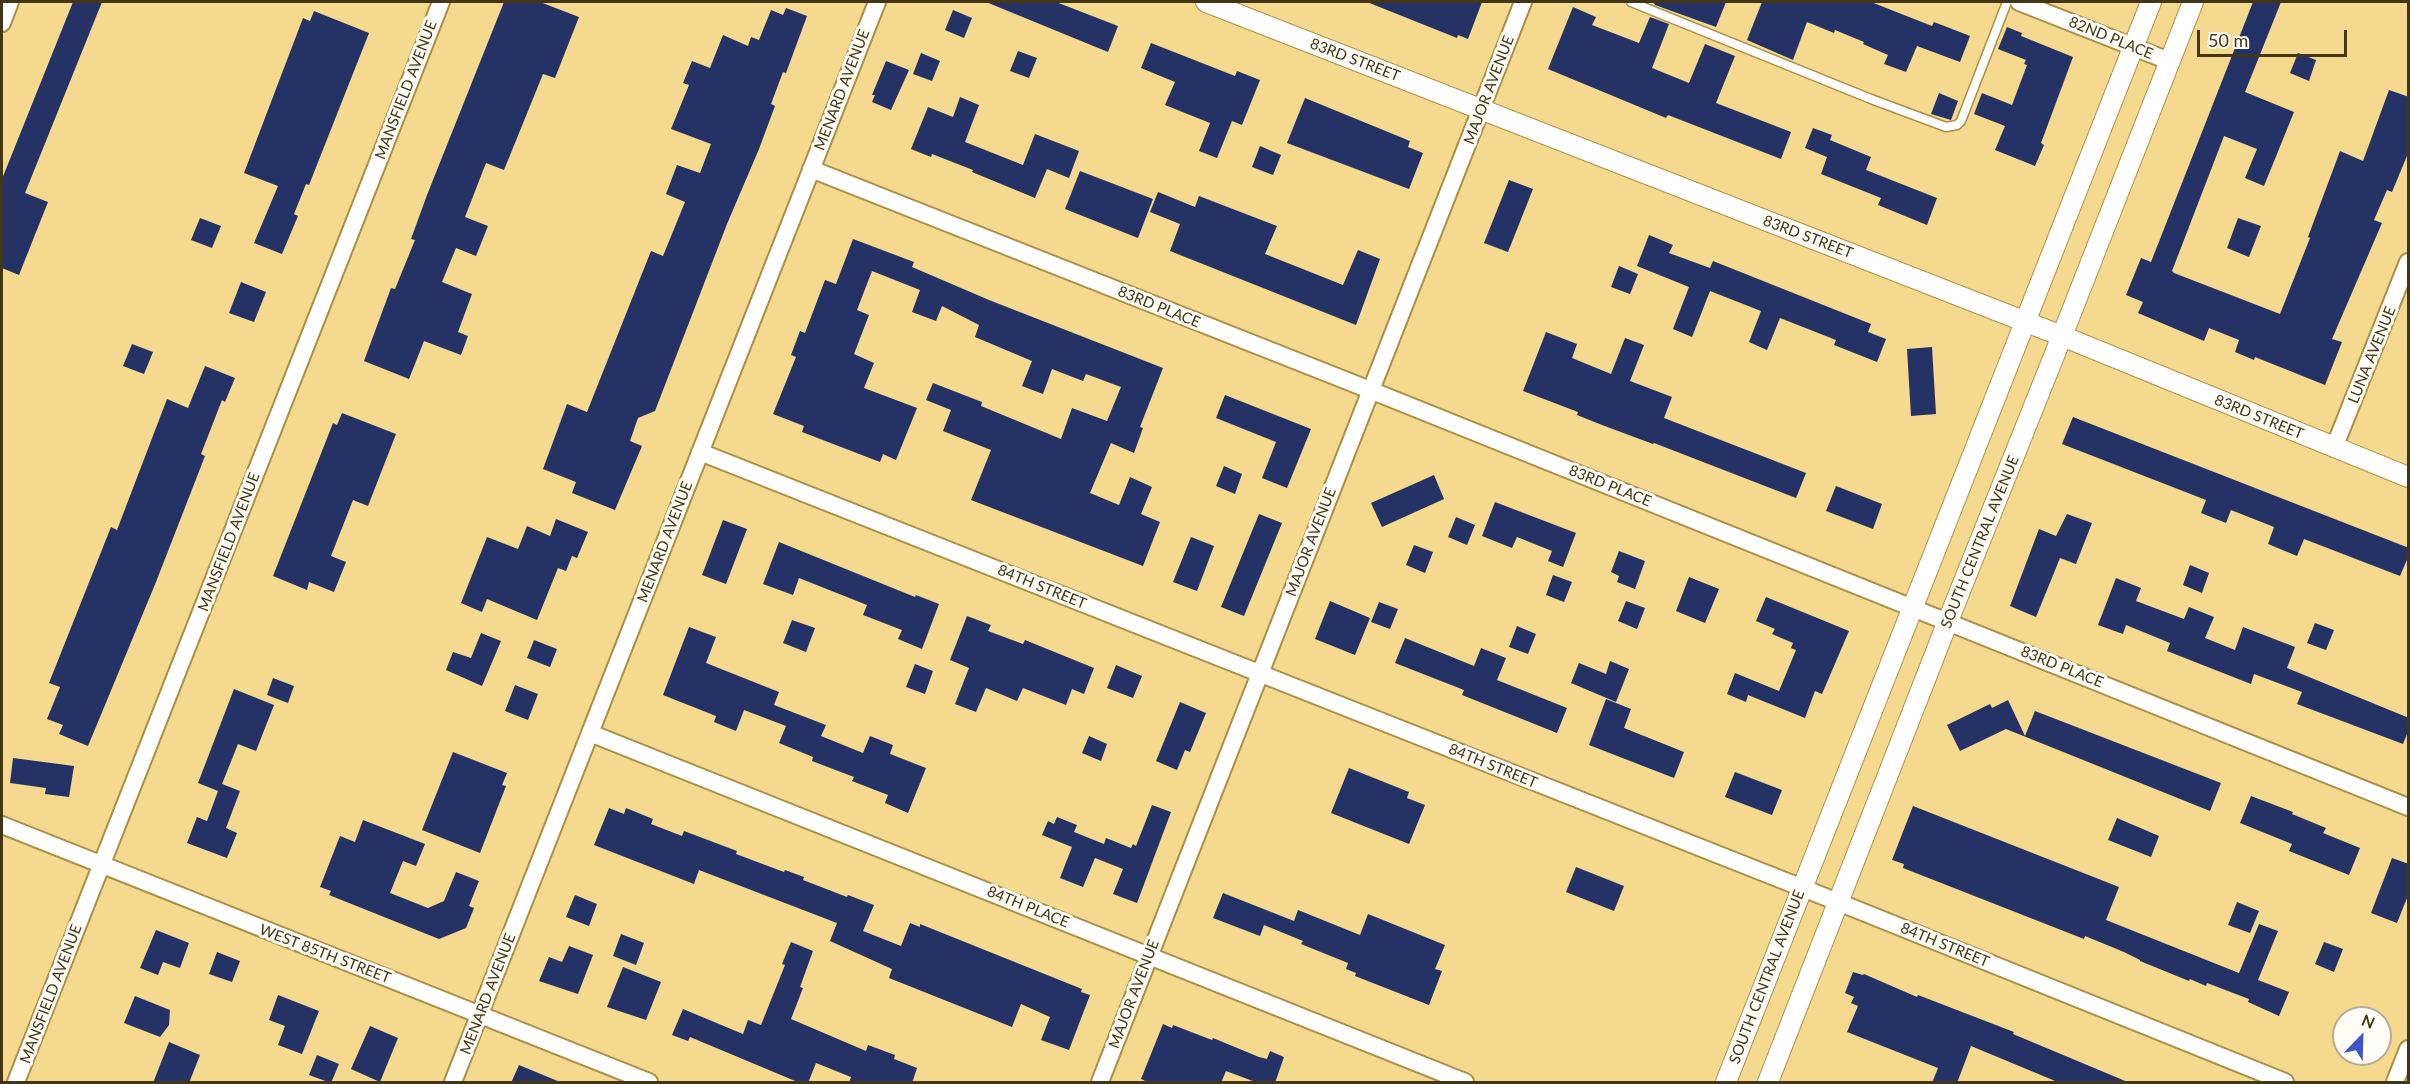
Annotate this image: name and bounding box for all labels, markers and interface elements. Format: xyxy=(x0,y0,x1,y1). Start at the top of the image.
street label: 82ND PLACE xyxy=(2066,13,2156,63)
street label: MANSFIELD AVENUE xyxy=(371,18,441,162)
scale bar xyxy=(2200,18,2350,56)
street label: MENARD AVENUE xyxy=(811,27,873,153)
text: 50 m xyxy=(2208,29,2248,51)
street label: MAJOR AVENUE xyxy=(1460,33,1518,147)
street label: 83RD STREET xyxy=(1308,35,1402,85)
street label: 83RD STREET xyxy=(1761,212,1855,262)
street label: 83RD PLACE xyxy=(1115,282,1203,332)
street label: LUNA AVENUE xyxy=(2344,304,2400,406)
street label: 83RD STREET xyxy=(2212,391,2306,443)
street label: SOUTH CENTRAL AVENUE xyxy=(1937,453,2023,631)
street label: 83RD PLACE xyxy=(1566,461,1654,511)
street label: MANSFIELD AVENUE xyxy=(194,470,264,614)
street label: MENARD AVENUE xyxy=(634,479,696,605)
street label: MAJOR AVENUE xyxy=(1282,485,1340,599)
street label: 84TH STREET xyxy=(995,561,1089,613)
street label: 83RD PLACE xyxy=(2018,642,2106,692)
street label: 84TH STREET xyxy=(1446,740,1540,792)
street label: 84TH PLACE xyxy=(984,882,1072,932)
street label: SOUTH CENTRAL AVENUE xyxy=(1725,888,1809,1066)
street label: 84TH STREET xyxy=(1898,919,1992,971)
street label: WEST 85TH STREET xyxy=(257,921,393,987)
street label: MANSFIELD AVENUE xyxy=(16,922,86,1066)
street label: MENARD AVENUE xyxy=(457,931,519,1057)
street label: MAJOR AVENUE xyxy=(1105,937,1163,1051)
north arrow xyxy=(2332,1006,2392,1066)
text: N xyxy=(2359,1010,2378,1032)

